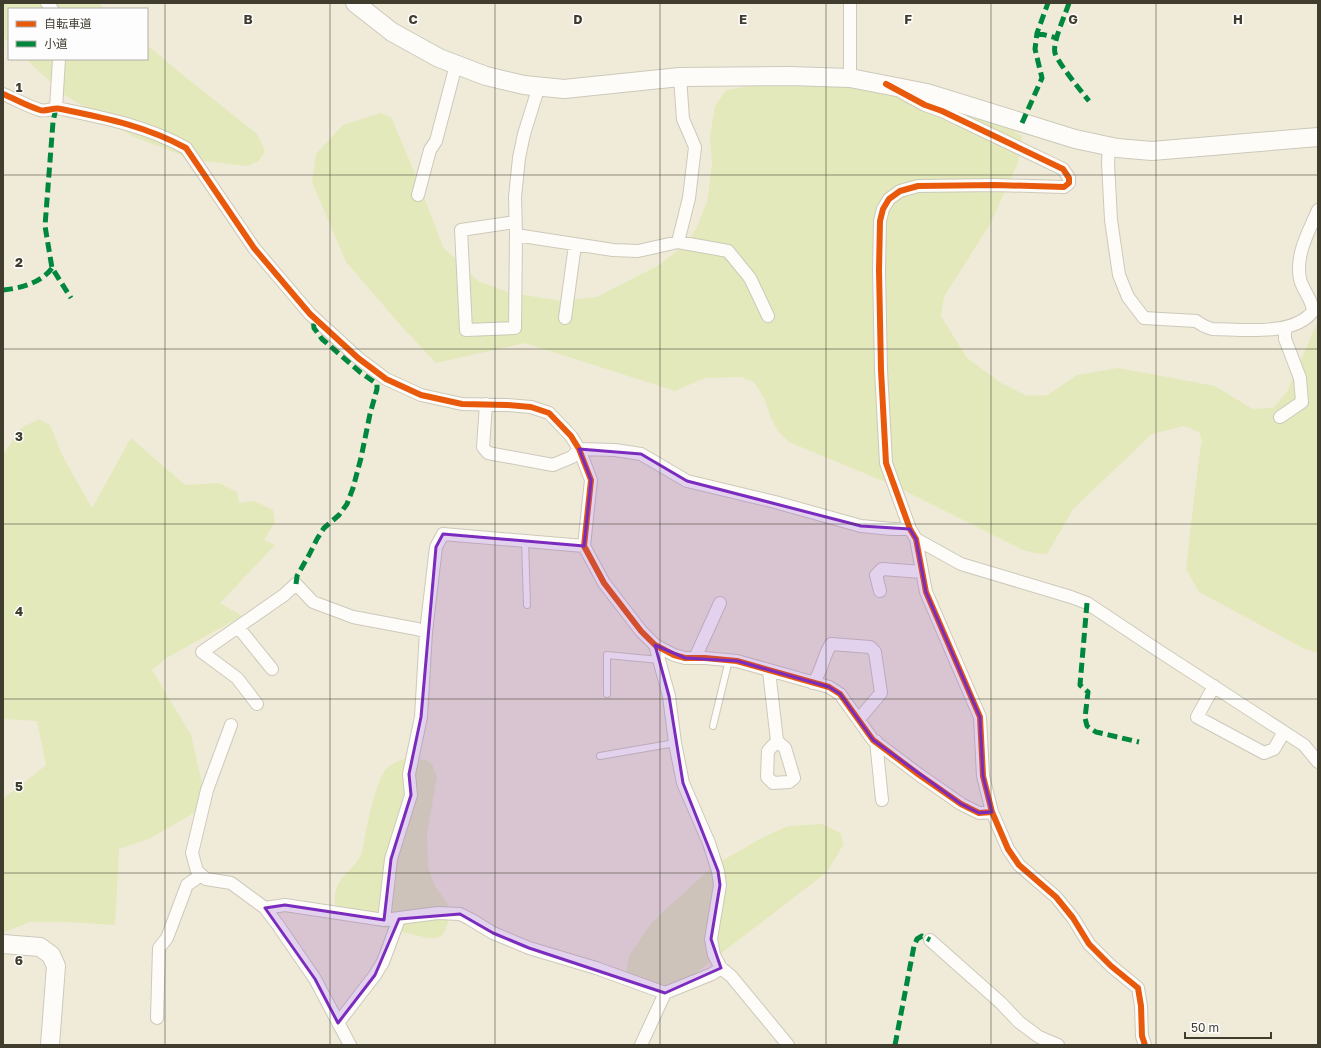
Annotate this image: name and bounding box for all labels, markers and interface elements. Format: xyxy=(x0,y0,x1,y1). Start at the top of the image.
legend xyxy=(8,8,148,60)
text: B xyxy=(243,11,253,27)
text: C xyxy=(408,11,418,27)
text: D xyxy=(573,11,583,27)
text: E xyxy=(739,11,747,27)
text: F xyxy=(904,11,912,27)
text: G xyxy=(1068,11,1078,27)
text: H xyxy=(1233,11,1243,27)
text: 自転車道 xyxy=(44,16,92,31)
text: 小道 xyxy=(44,36,68,51)
text: 1 xyxy=(16,79,23,95)
text: 2 xyxy=(15,254,23,270)
text: 3 xyxy=(15,428,23,444)
text: 4 xyxy=(15,603,23,619)
text: 5 xyxy=(15,778,23,794)
text: 6 xyxy=(15,952,23,968)
scale bar xyxy=(1185,1014,1271,1040)
text: 50 m xyxy=(1191,1020,1219,1035)

